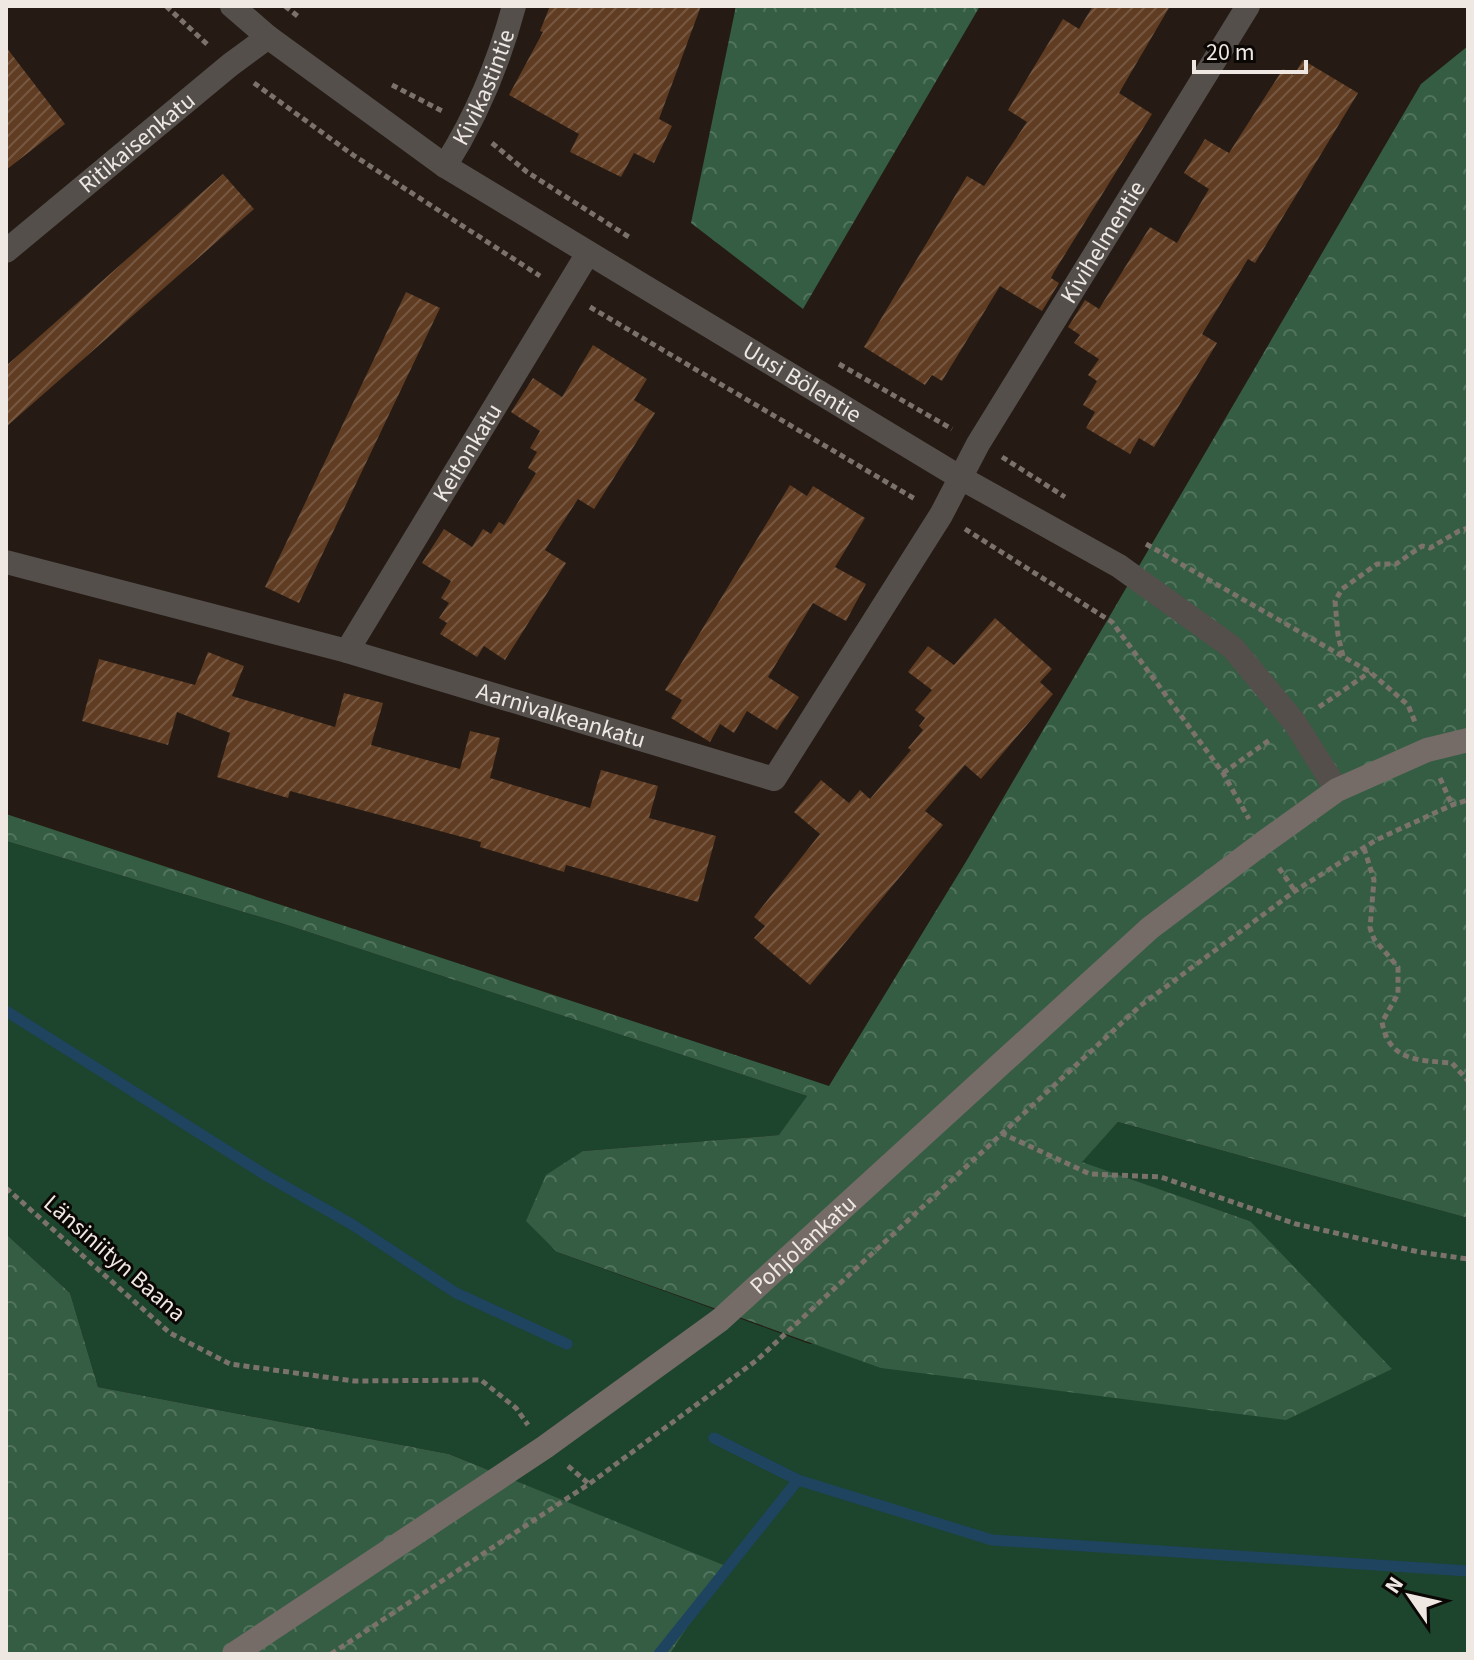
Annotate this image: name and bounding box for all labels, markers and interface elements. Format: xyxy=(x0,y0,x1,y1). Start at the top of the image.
scale bar xyxy=(1194,24,1306,74)
street label: Kivikastintie xyxy=(444,25,524,152)
text: 20 m xyxy=(1206,35,1255,70)
street label: Ritikaisenkatu xyxy=(71,84,203,202)
street label: Kivihelmentie xyxy=(1052,174,1154,311)
street label: Uusi Bölentie xyxy=(736,333,868,432)
street label: Keitonkatu xyxy=(424,397,511,509)
street label: Aarnivalkeankatu xyxy=(472,674,650,758)
street label: Länsiniityn Baana xyxy=(36,1187,194,1330)
street label: Pohjolankatu xyxy=(742,1187,865,1303)
north arrow xyxy=(1370,1556,1450,1636)
text: N xyxy=(1377,1570,1412,1600)

